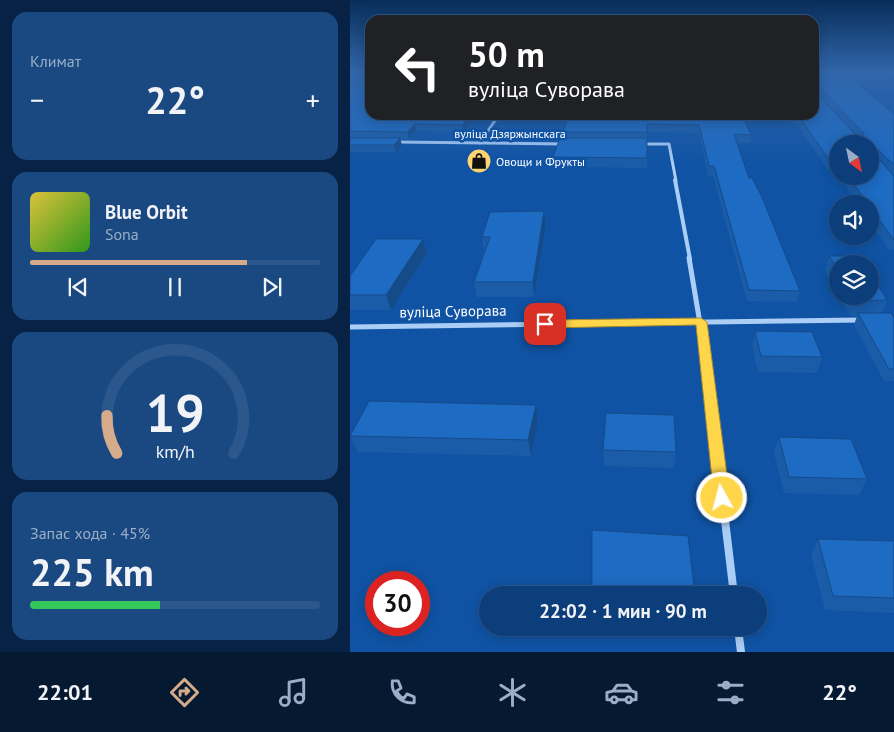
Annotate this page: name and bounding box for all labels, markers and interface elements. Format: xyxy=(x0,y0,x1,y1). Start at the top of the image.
text: 50 m xyxy=(468,31,545,77)
icon: left xyxy=(385,35,450,100)
text: Климат xyxy=(30,51,81,71)
text: 22° xyxy=(145,75,205,124)
text: вуліца Суворава xyxy=(468,75,625,103)
text: − xyxy=(30,81,44,118)
text: + xyxy=(306,81,320,118)
street label: вуліца Дзяржынскага xyxy=(454,126,566,141)
north arrow xyxy=(829,135,879,185)
map controls xyxy=(829,135,879,305)
shop icon: Овощи и Фрукты xyxy=(466,148,492,174)
place label: Овощи и Фрукты xyxy=(496,154,585,169)
button: sound xyxy=(829,195,879,245)
text: Blue Orbit xyxy=(105,200,188,224)
text: Sona xyxy=(105,224,139,244)
button: layers xyxy=(829,255,879,305)
icon: previous xyxy=(64,273,92,301)
icon: pause xyxy=(161,273,189,301)
icon: next xyxy=(258,273,286,301)
street label: вуліца Суворава xyxy=(399,301,507,321)
pin xyxy=(524,303,566,345)
icon: arrive xyxy=(531,310,559,338)
text: 19 xyxy=(146,379,204,446)
text: km/h xyxy=(155,440,195,463)
position arrow xyxy=(695,471,747,523)
text: Запас хода · 45% xyxy=(30,523,150,543)
text: 225 km xyxy=(30,547,154,596)
speed limit sign: 30 xyxy=(365,571,430,636)
text: 22:02 · 1 мин · 90 m xyxy=(539,599,707,623)
icon: directions xyxy=(167,675,202,710)
icon: music xyxy=(276,675,311,710)
icon: phone xyxy=(385,675,420,710)
icon: climate xyxy=(495,675,530,710)
icon: car xyxy=(604,675,639,710)
icon: filters xyxy=(713,675,748,710)
text: 22:01 xyxy=(37,678,93,706)
text: 22° xyxy=(822,678,857,706)

